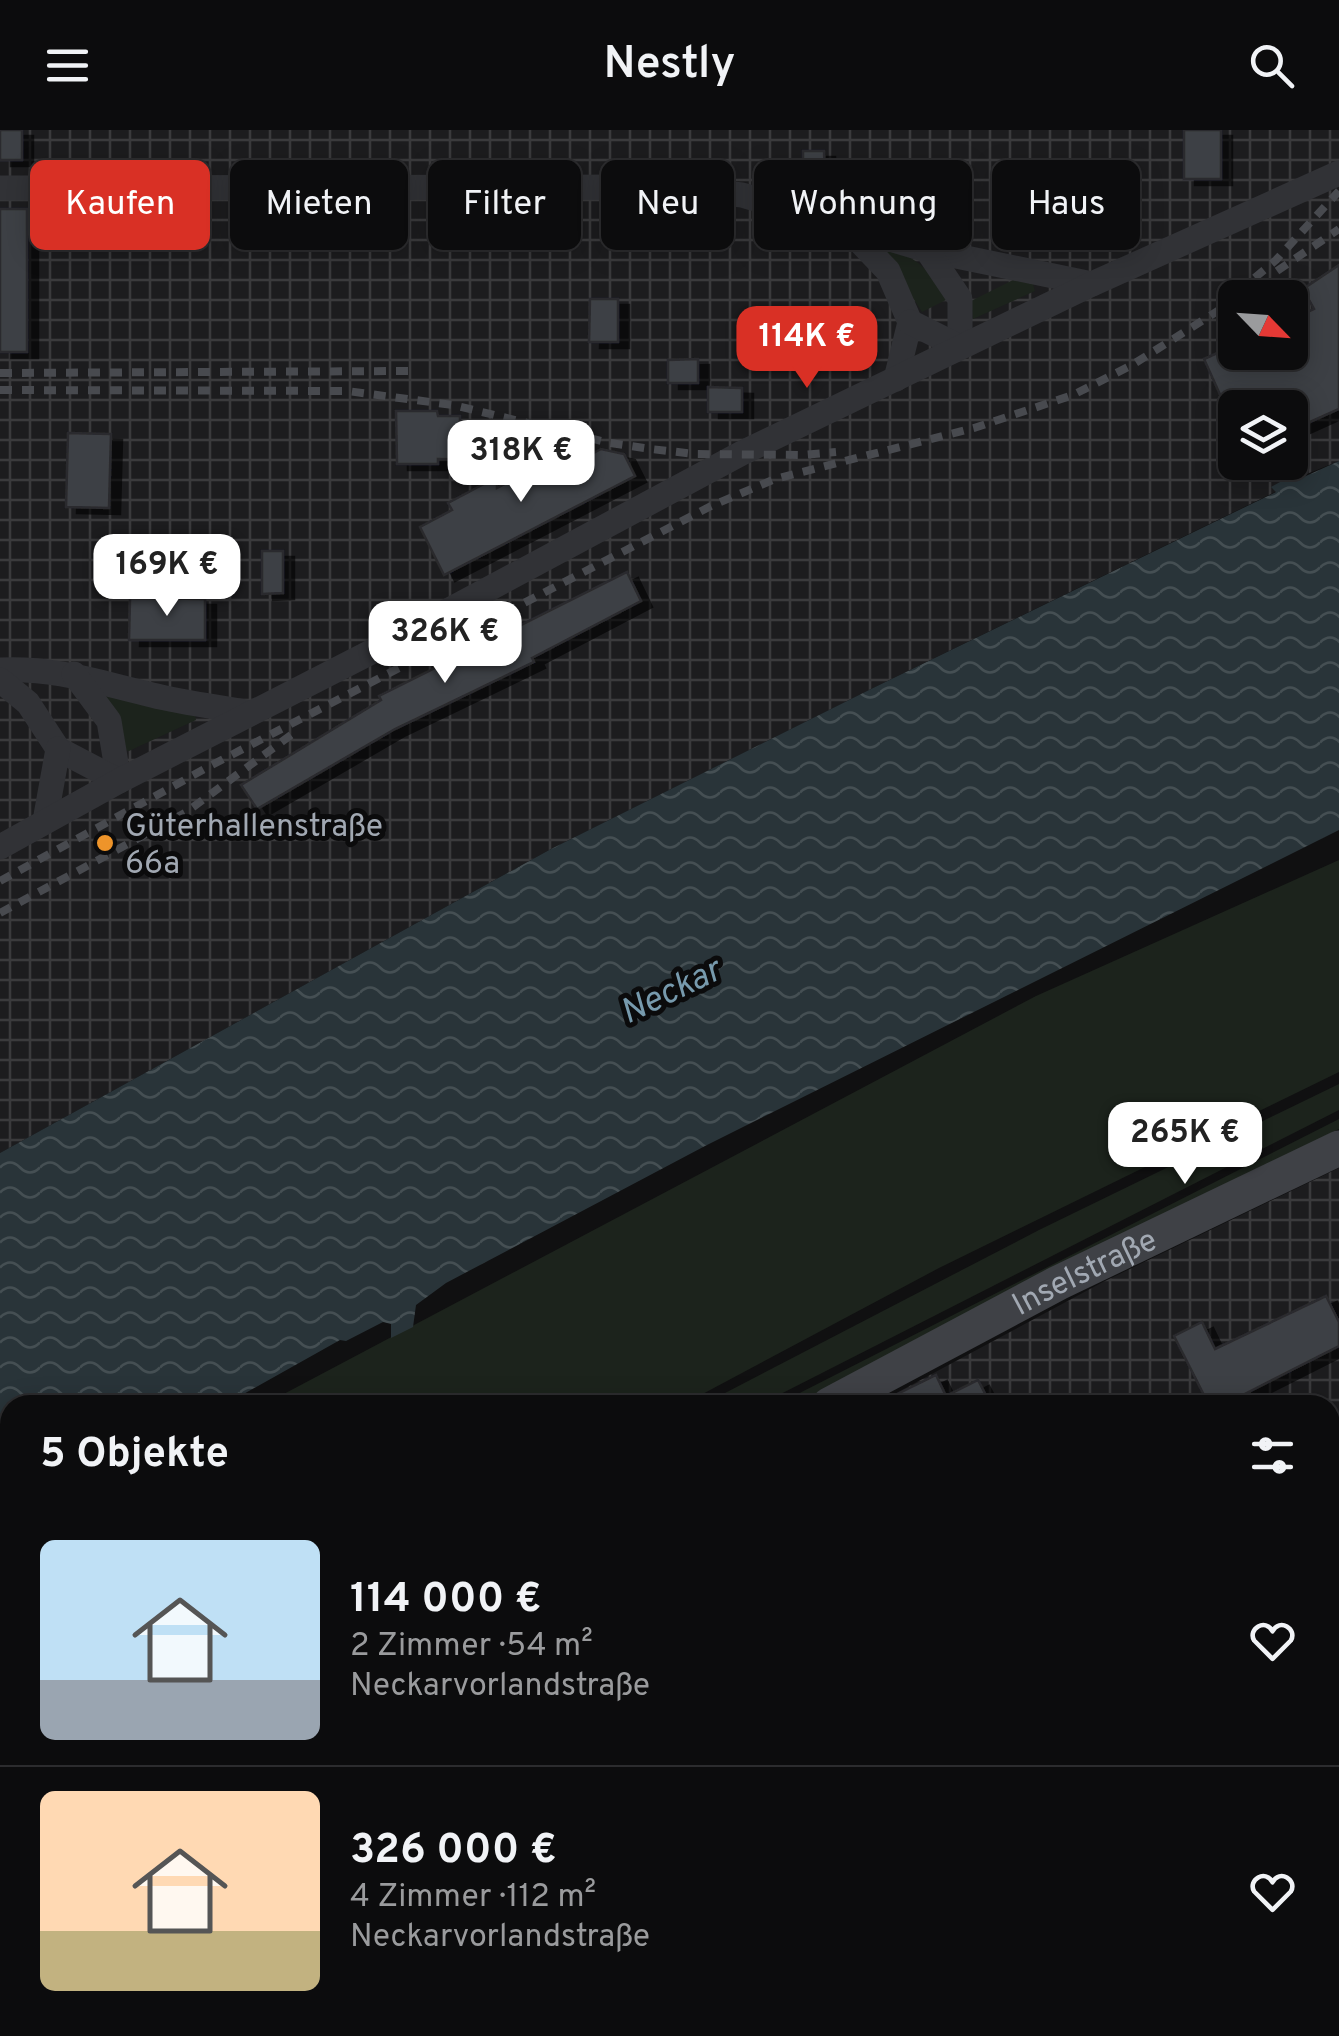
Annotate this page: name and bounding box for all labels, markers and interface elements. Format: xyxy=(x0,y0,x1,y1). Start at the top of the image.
text: Nestly xyxy=(604,37,735,94)
icon: menu xyxy=(40,38,95,93)
icon: search xyxy=(1244,38,1299,93)
chip: Kaufen xyxy=(30,160,210,250)
chip: Mieten xyxy=(230,160,408,250)
chip: Filter xyxy=(428,160,581,250)
chip: Neu xyxy=(601,160,734,250)
chip: Wohnung xyxy=(754,160,972,250)
chip: Haus xyxy=(992,160,1140,250)
north arrow xyxy=(1218,280,1308,370)
map controls xyxy=(1218,280,1308,480)
pin: 114K € xyxy=(726,306,888,391)
text: 114K € xyxy=(758,318,856,358)
button: layers xyxy=(1218,390,1308,480)
pin: 318K € xyxy=(440,420,602,505)
text: 318K € xyxy=(470,432,572,472)
pin: 169K € xyxy=(86,534,248,619)
text: 169K € xyxy=(115,546,219,586)
pin: 326K € xyxy=(364,601,526,686)
text: 326K € xyxy=(391,613,499,653)
place label: Güterhallenstraße 66a xyxy=(125,808,383,885)
marker: Güterhallenstraße 66a xyxy=(94,832,116,854)
water label: Neckar xyxy=(614,948,731,1036)
pin: 265K € xyxy=(1104,1102,1266,1187)
text: 265K € xyxy=(1130,1114,1240,1154)
street label: Inselstraße xyxy=(1006,1221,1164,1327)
icon: filters xyxy=(1245,1428,1300,1483)
text: 5 Objekte xyxy=(40,1429,229,1482)
text: 114 000 € xyxy=(350,1574,541,1627)
icon: home xyxy=(120,1580,240,1700)
icon: heart xyxy=(1245,1613,1300,1668)
text: 2 Zimmer · 54 m² xyxy=(350,1627,593,1667)
text: Neckarvorlandstraße xyxy=(350,1667,650,1707)
text: 326 000 € xyxy=(350,1825,557,1878)
icon: home xyxy=(120,1831,240,1951)
icon: heart xyxy=(1245,1864,1300,1919)
text: 4 Zimmer · 112 m² xyxy=(350,1878,596,1918)
text: Neckarvorlandstraße xyxy=(350,1918,650,1958)

